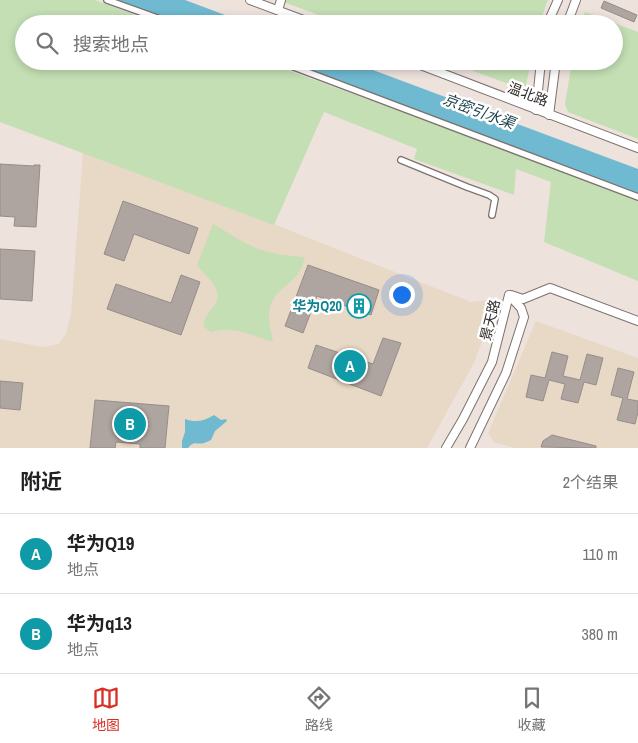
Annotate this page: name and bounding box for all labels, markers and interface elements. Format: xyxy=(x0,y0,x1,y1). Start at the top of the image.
search box xyxy=(15,15,623,70)
icon: search xyxy=(33,29,61,57)
text: 搜索地点 xyxy=(73,31,149,57)
street label: 温北路 xyxy=(505,78,551,110)
water label: 京密引水渠 xyxy=(440,88,520,134)
your location xyxy=(389,282,415,308)
building icon: 华为Q20 xyxy=(346,293,372,319)
place label: 华为Q20 xyxy=(292,297,342,315)
street label: 景天路 xyxy=(476,297,504,343)
pin: A xyxy=(334,347,366,385)
pin: B xyxy=(114,405,146,443)
text: 附近 xyxy=(20,467,62,496)
text: 2个结果 xyxy=(563,471,618,493)
text: 华为Q19 xyxy=(67,530,134,556)
text: A xyxy=(31,543,41,565)
text: 110 m xyxy=(582,543,618,565)
text: 地点 xyxy=(67,558,99,580)
text: 华为q13 xyxy=(67,610,132,636)
text: B xyxy=(31,623,41,645)
text: 380 m xyxy=(582,623,618,645)
text: 地点 xyxy=(67,638,99,660)
tab: 地图 xyxy=(92,684,120,734)
tab: 路线 xyxy=(305,684,333,734)
tab: 收藏 xyxy=(518,684,546,734)

